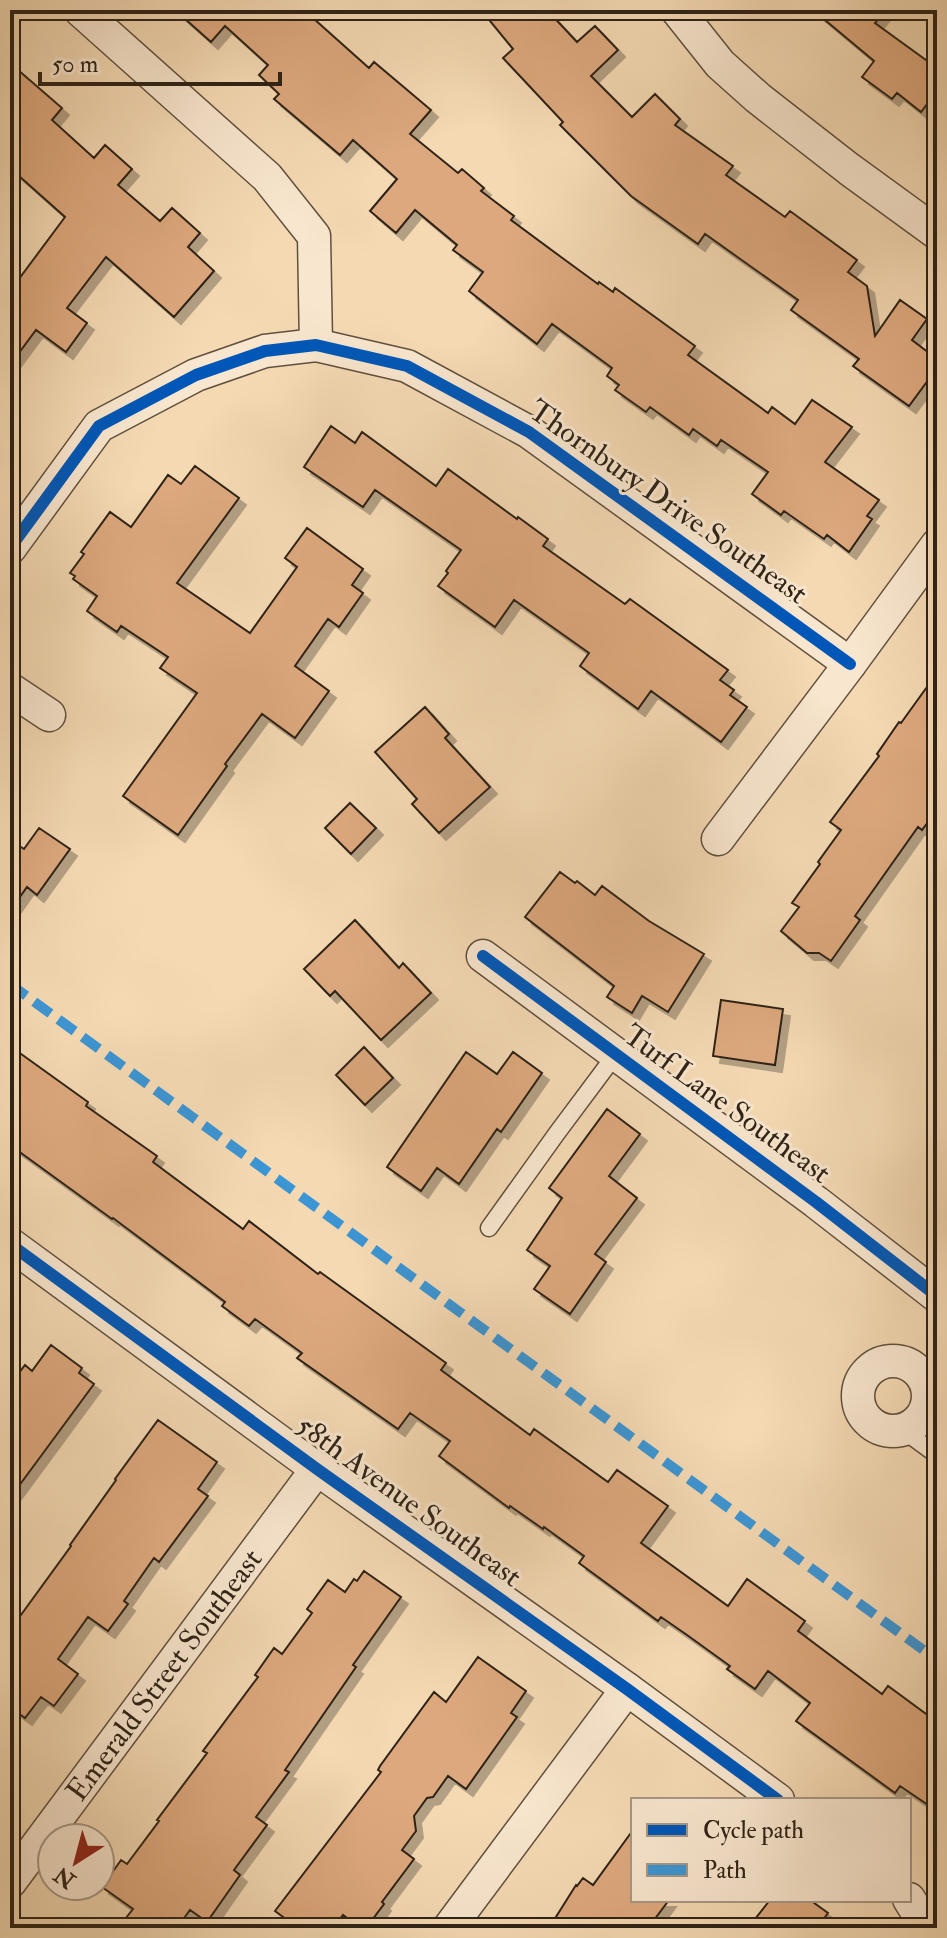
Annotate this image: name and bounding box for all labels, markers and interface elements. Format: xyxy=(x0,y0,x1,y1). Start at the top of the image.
scale bar xyxy=(40,36,280,86)
text: 50 m xyxy=(52,49,99,80)
street label: Thornbury Drive Southeast xyxy=(522,392,815,612)
street label: Turf Lane Southeast xyxy=(616,1016,838,1192)
street label: 58th Avenue Southeast xyxy=(289,1407,529,1595)
street label: Emerald Street Southeast xyxy=(58,1541,270,1808)
legend xyxy=(631,1798,911,1902)
text: Cycle path xyxy=(703,1815,804,1846)
north arrow xyxy=(36,1822,116,1902)
text: Path xyxy=(703,1855,747,1886)
text: N xyxy=(48,1860,82,1895)

